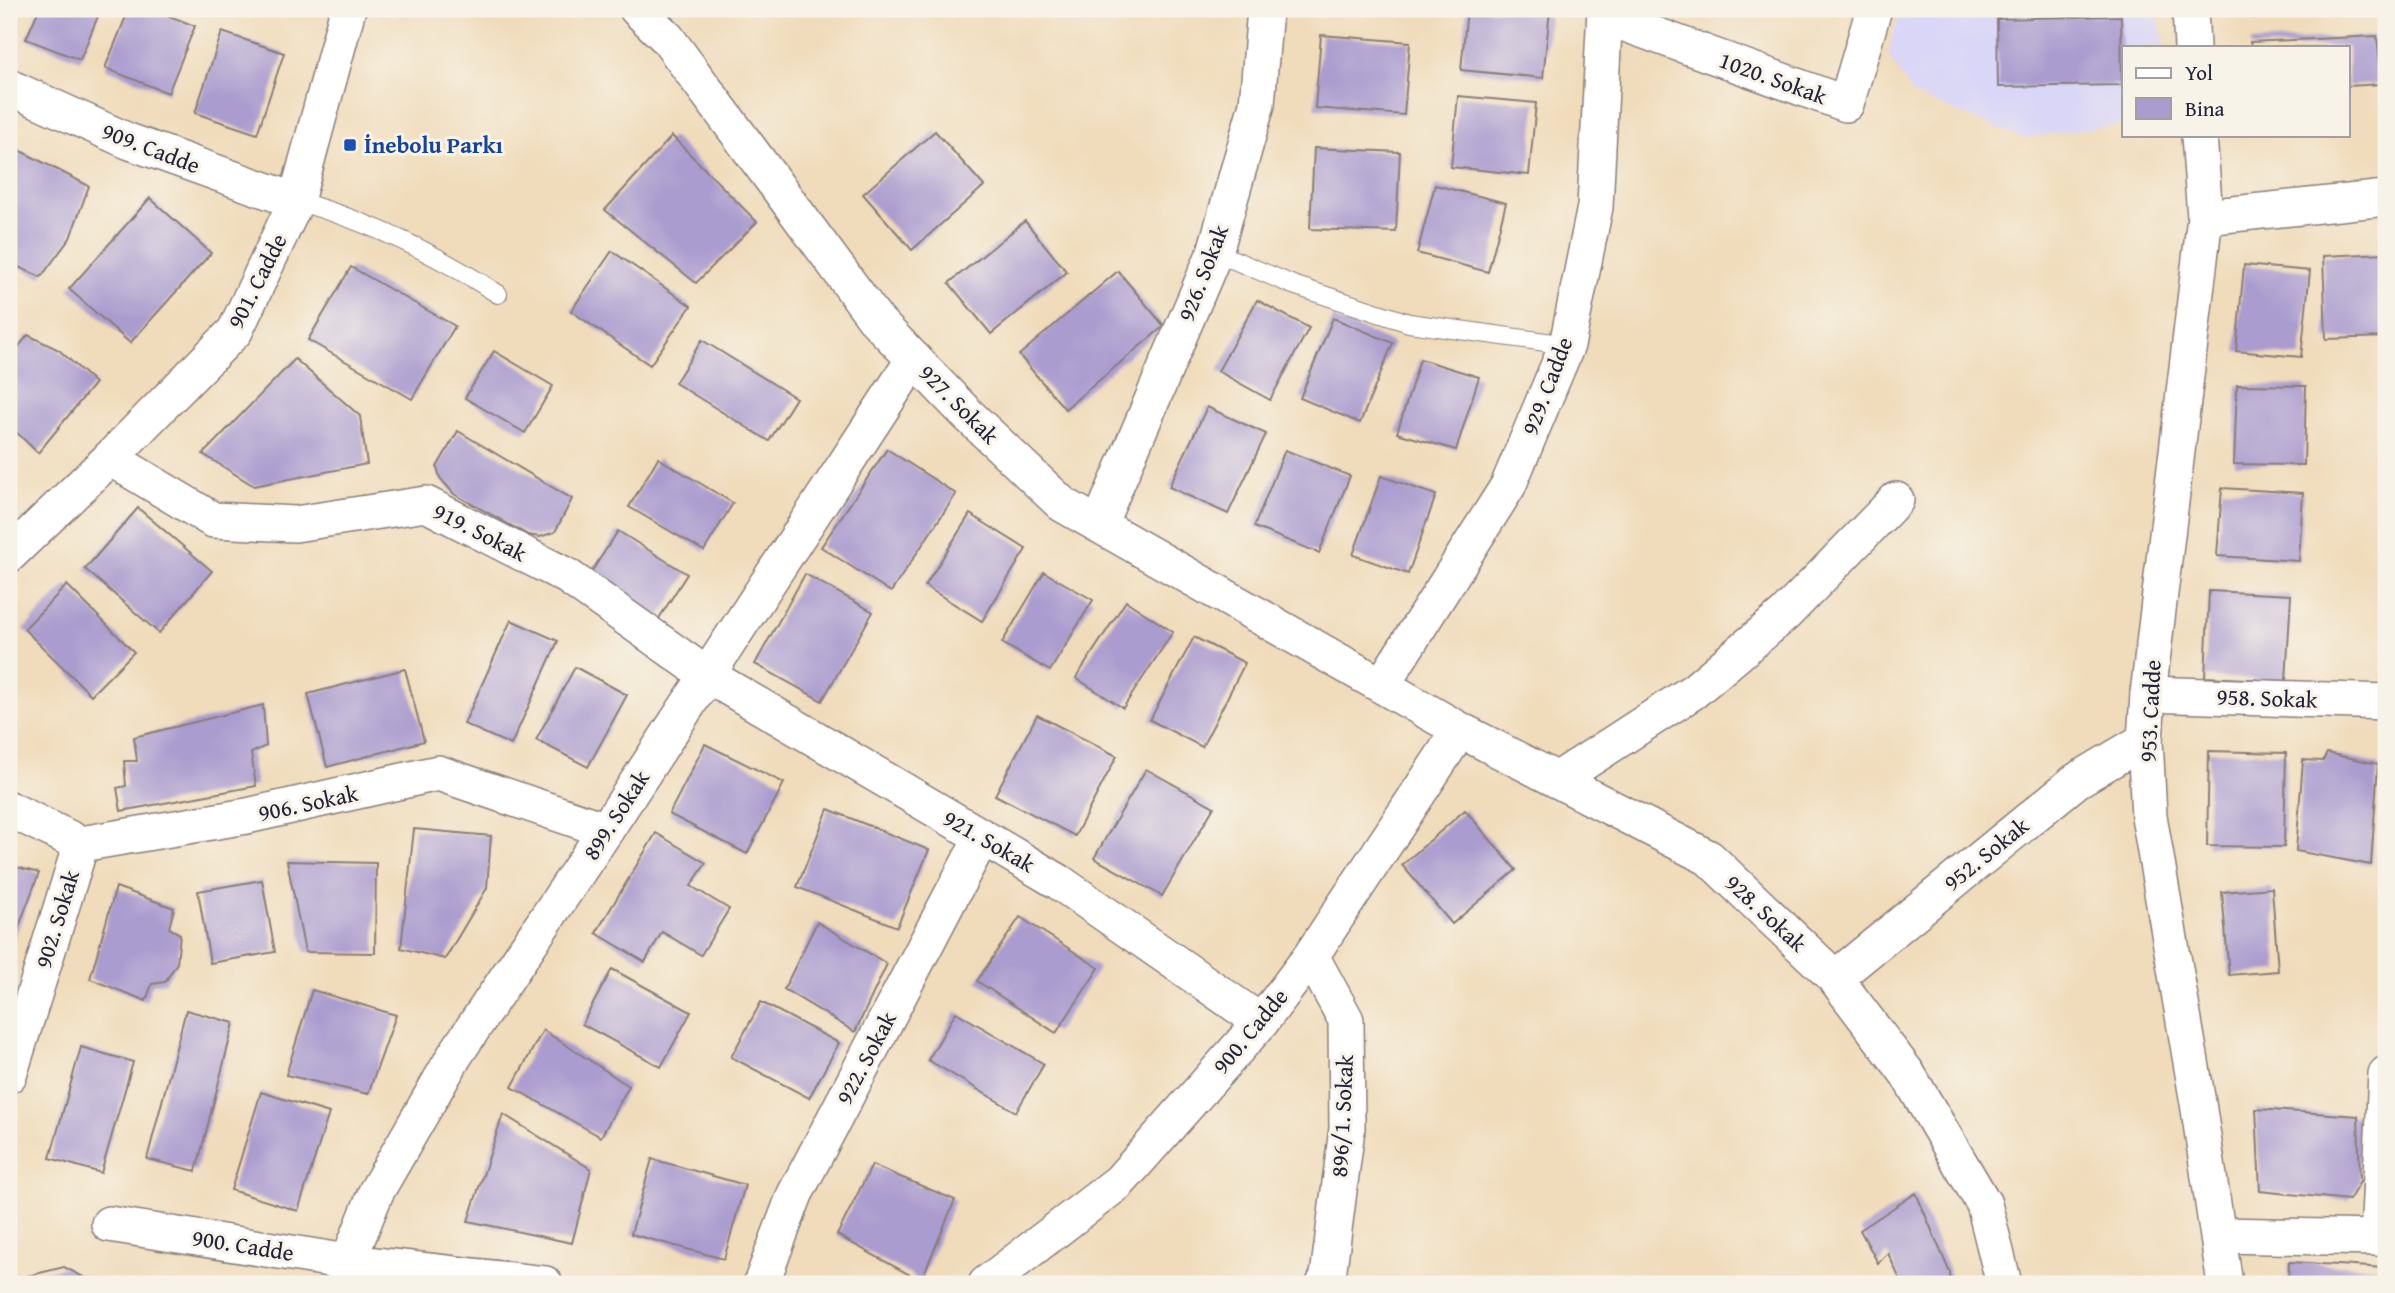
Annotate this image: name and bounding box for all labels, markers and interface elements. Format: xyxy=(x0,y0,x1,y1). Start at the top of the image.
street label: 1020. Sokak xyxy=(1715,43,1832,112)
legend xyxy=(2122,46,2350,136)
text: Yol xyxy=(2185,57,2213,88)
text: Bina xyxy=(2185,93,2225,124)
street label: 909. Cadde xyxy=(97,114,205,181)
place label: İnebolu Parkı xyxy=(364,128,503,161)
marker: İnebolu Parkı xyxy=(342,137,358,153)
street label: 926. Sokak xyxy=(1169,219,1236,326)
street label: 901. Cadde xyxy=(219,228,295,334)
street label: 929. Cadde xyxy=(1513,332,1580,440)
street label: 927. Sokak xyxy=(912,356,1007,451)
street label: 919. Sokak xyxy=(428,494,533,569)
street label: 953. Cadde xyxy=(2130,659,2169,763)
street label: 958. Sokak xyxy=(2216,679,2318,716)
street label: 899. Sokak xyxy=(574,763,657,866)
street label: 906. Sokak xyxy=(255,776,361,829)
street label: 921. Sokak xyxy=(937,801,1042,880)
street label: 952. Sokak xyxy=(1936,809,2036,898)
street label: 902. Sokak xyxy=(26,865,87,972)
street label: 928. Sokak xyxy=(1718,866,1815,959)
street label: 900. Cadde xyxy=(1204,981,1295,1081)
street label: 922. Sokak xyxy=(827,1005,904,1110)
street label: 896/1. Sokak xyxy=(1322,1053,1361,1178)
street label: 900. Cadde xyxy=(190,1220,296,1269)

